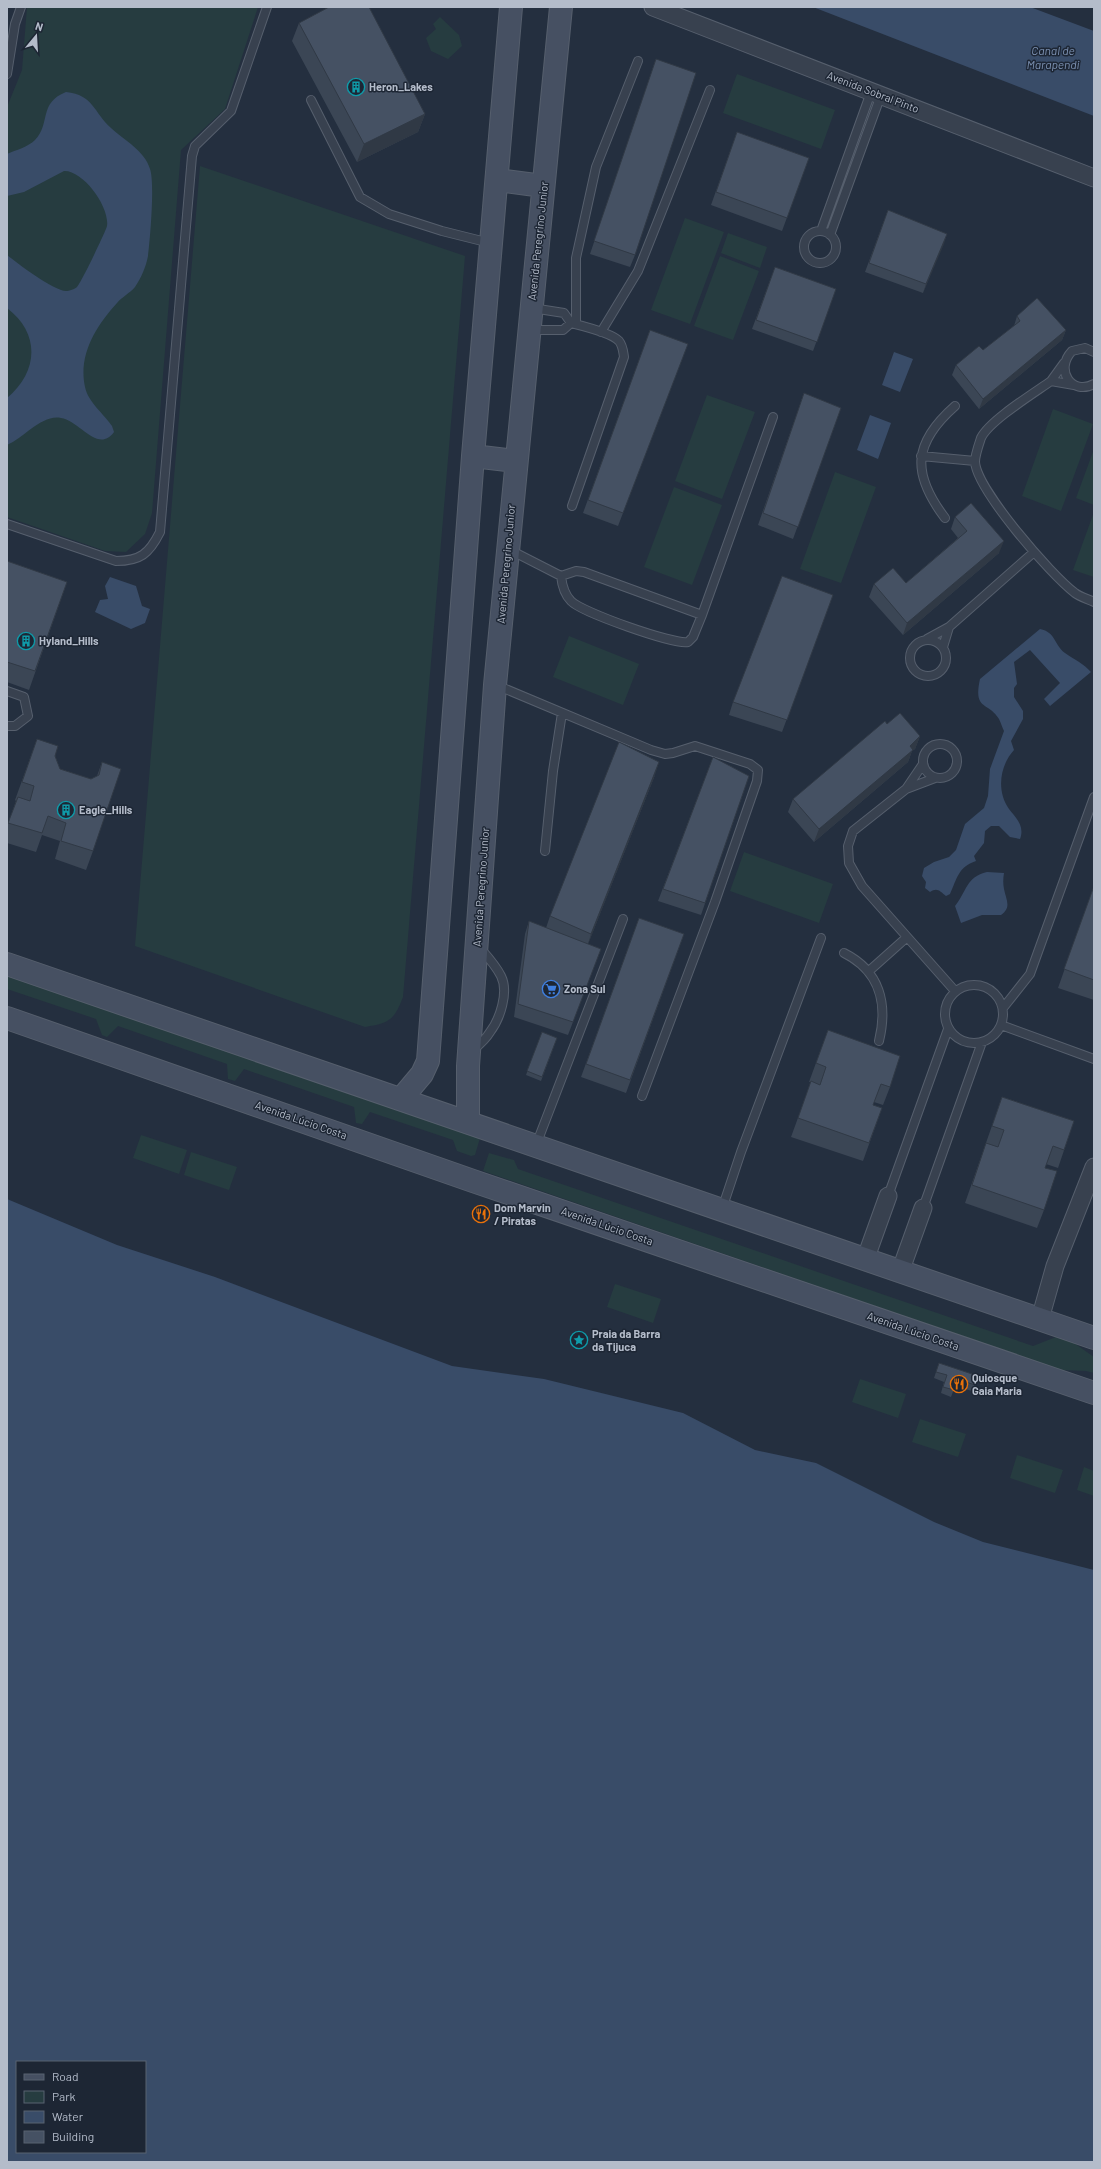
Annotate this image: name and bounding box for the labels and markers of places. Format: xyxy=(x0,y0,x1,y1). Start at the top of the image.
building icon: Heron_Lakes xyxy=(346,77,366,97)
place label: Heron_Lakes xyxy=(369,80,433,93)
building icon: Hyland_Hills xyxy=(16,631,36,651)
place label: Hyland_Hills xyxy=(39,634,99,647)
building icon: Eagle_Hills xyxy=(56,800,76,820)
place label: Eagle_Hills xyxy=(79,803,133,816)
supermarket icon: Zona Sul xyxy=(541,979,561,999)
place label: Zona Sul xyxy=(564,982,606,995)
place label: Dom Marvin / Piratas xyxy=(494,1201,551,1227)
restaurant icon: Dom Marvin / Piratas xyxy=(471,1204,491,1224)
place label: Praia da Barra da Tijuca xyxy=(592,1327,661,1353)
place icon: Praia da Barra da Tijuca xyxy=(569,1330,589,1350)
place label: Quiosque Gaia Maria xyxy=(972,1371,1022,1397)
restaurant icon: Quiosque Gaia Maria xyxy=(949,1374,969,1394)

